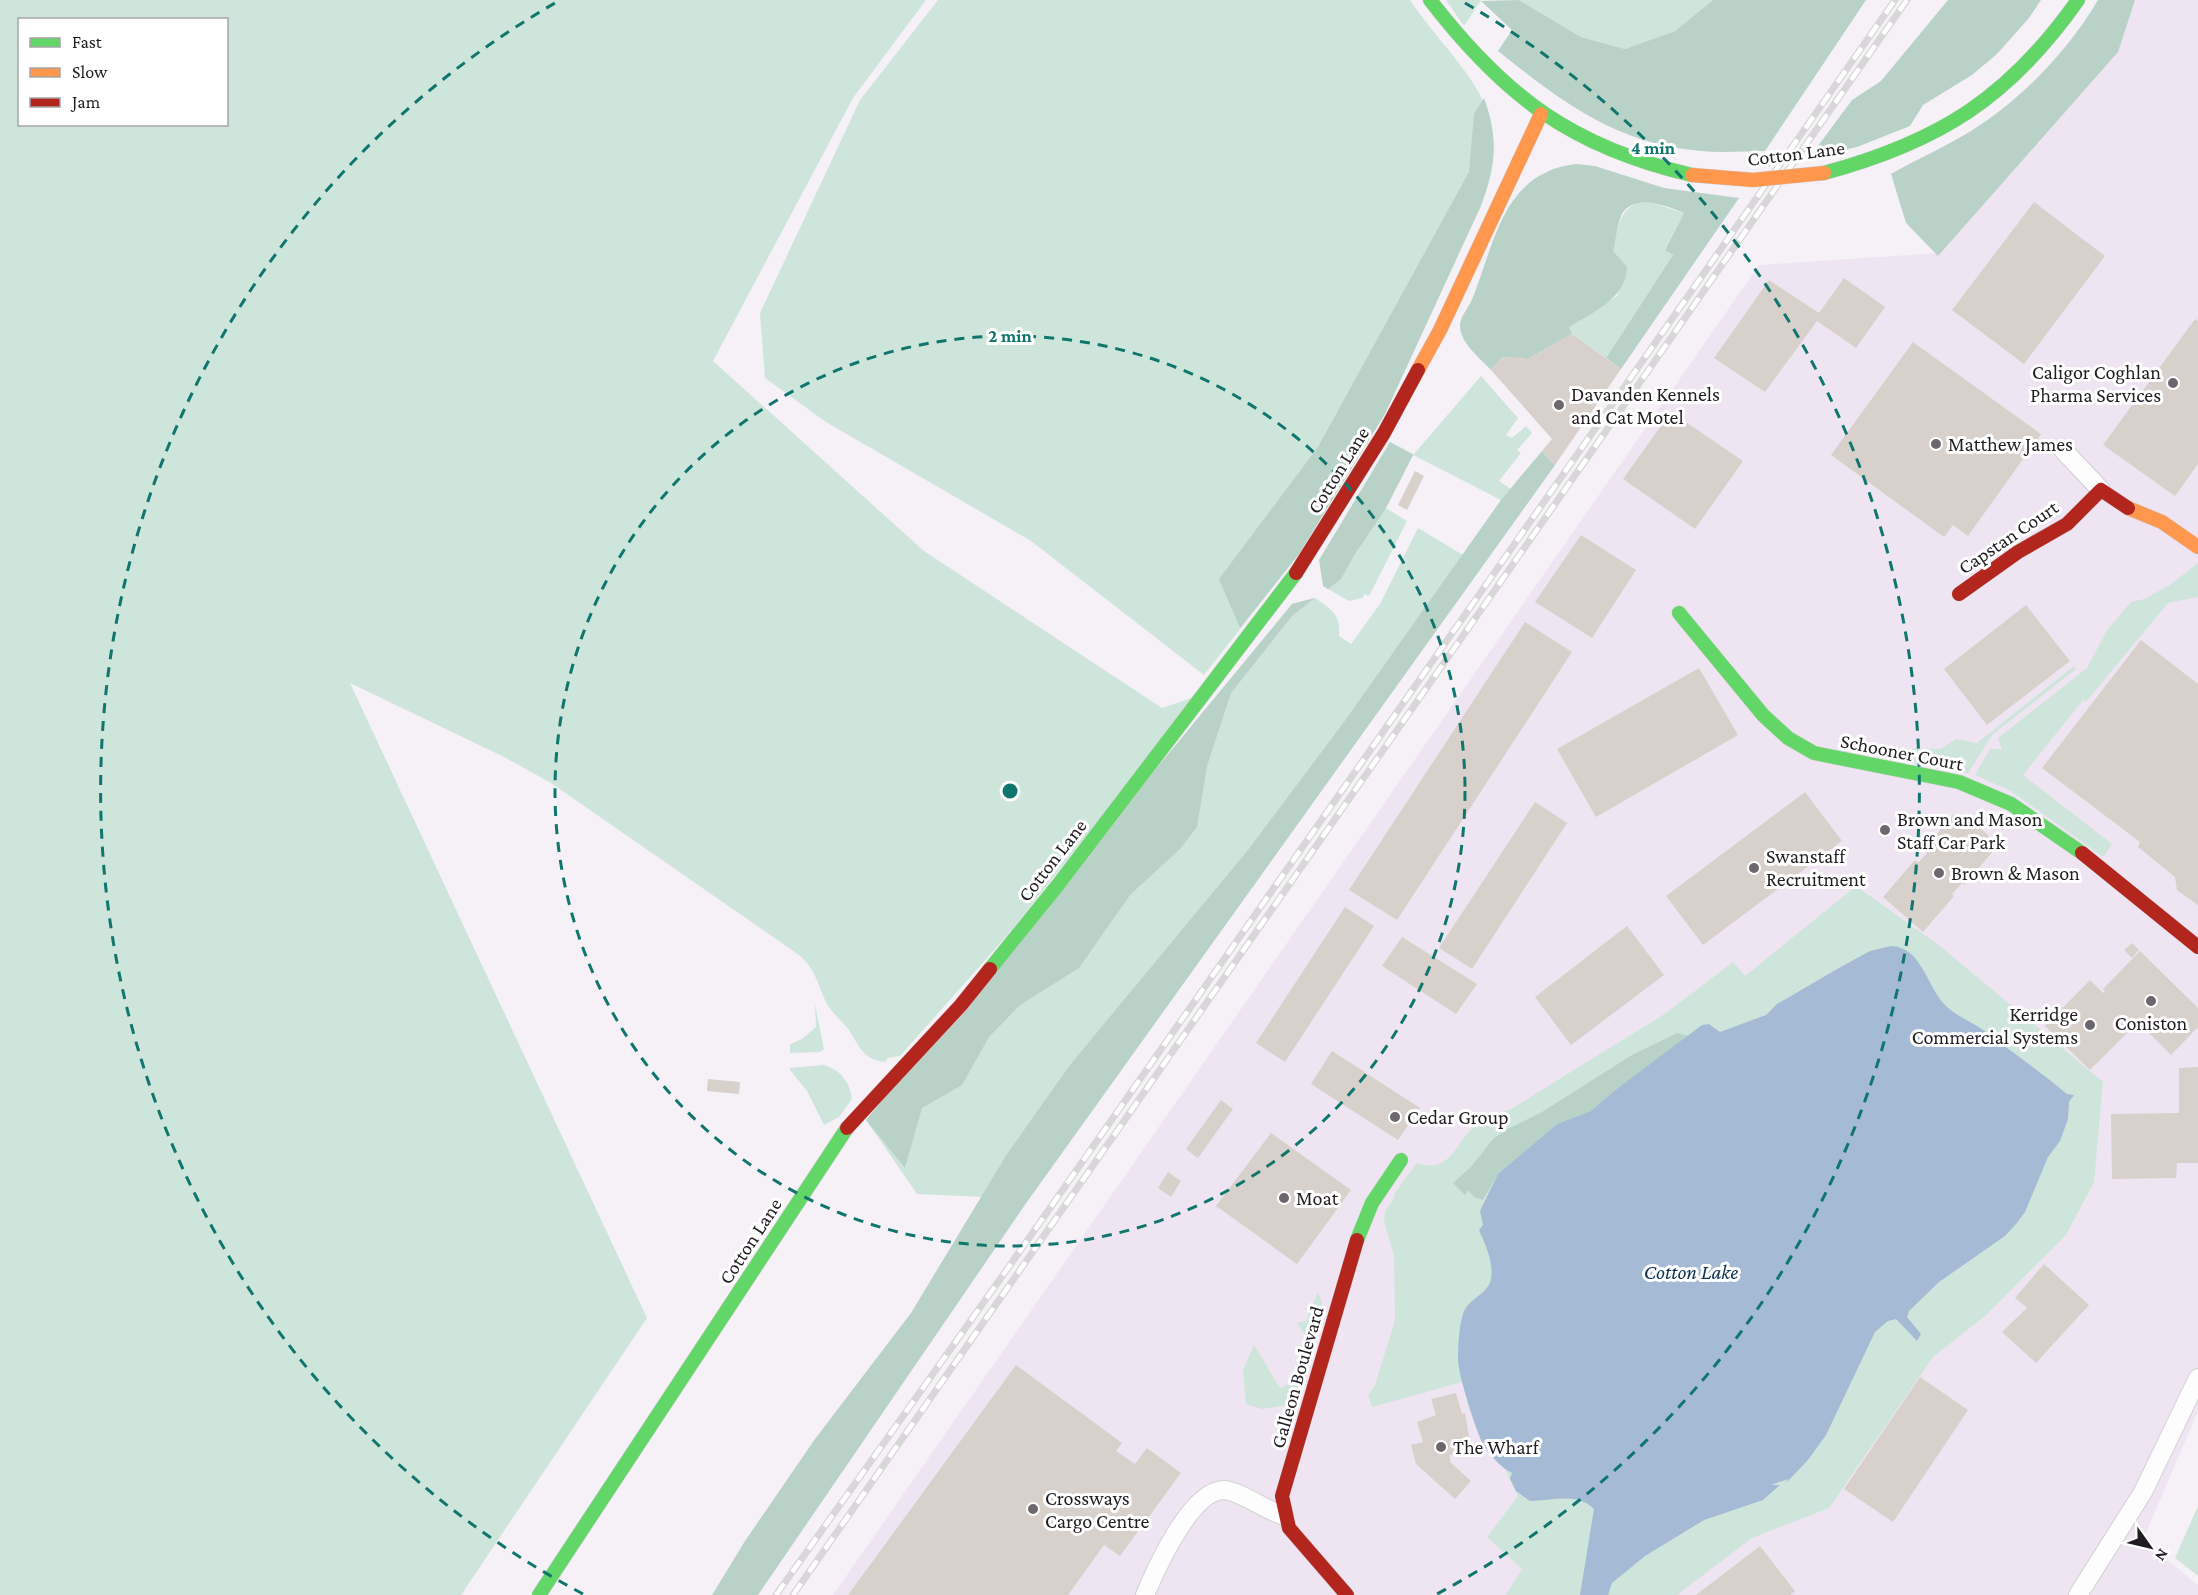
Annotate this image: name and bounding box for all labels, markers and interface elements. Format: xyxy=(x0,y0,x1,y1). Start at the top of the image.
legend xyxy=(18,18,228,126)
text: Fast xyxy=(72,32,103,52)
text: Slow xyxy=(72,62,108,82)
text: Jam xyxy=(70,92,101,112)
street label: Cotton Lane xyxy=(1746,136,1846,170)
text: 4 min xyxy=(1631,138,1676,158)
text: 2 min xyxy=(988,326,1032,346)
place label: Caligor Coghlan Pharma Services xyxy=(2030,361,2161,406)
marker: Caligor Coghlan Pharma Services xyxy=(2166,376,2180,390)
place label: Davanden Kennels and Cat Motel xyxy=(1571,383,1720,428)
marker: Davanden Kennels and Cat Motel xyxy=(1552,398,1566,412)
street label: Cotton Lane xyxy=(1303,422,1373,517)
place label: Matthew James xyxy=(1948,433,2073,456)
marker: Matthew James xyxy=(1929,437,1943,451)
street label: Capstan Court xyxy=(1954,495,2063,579)
street label: Schooner Court xyxy=(1839,729,1966,775)
centre of rings xyxy=(1000,781,1020,801)
place label: Brown and Mason Staff Car Park xyxy=(1897,808,2043,853)
street label: Cotton Lane xyxy=(1013,814,1091,905)
marker: Brown and Mason Staff Car Park xyxy=(1878,823,1892,837)
place label: Swanstaff Recruitment xyxy=(1766,845,1866,890)
marker: Swanstaff Recruitment xyxy=(1747,861,1761,875)
place label: Brown & Mason xyxy=(1951,862,2080,884)
marker: Brown & Mason xyxy=(1932,866,1946,880)
marker: Coniston xyxy=(2144,994,2158,1008)
place label: Kerridge Commercial Systems xyxy=(1912,1003,2078,1049)
place label: Coniston xyxy=(2115,1012,2188,1034)
marker: Kerridge Commercial Systems xyxy=(2083,1018,2097,1032)
place label: Cedar Group xyxy=(1407,1106,1508,1129)
marker: Cedar Group xyxy=(1388,1110,1402,1124)
place label: Moat xyxy=(1296,1187,1339,1209)
marker: Moat xyxy=(1277,1191,1291,1205)
street label: Cotton Lane xyxy=(714,1194,786,1288)
water label: Cotton Lake xyxy=(1644,1260,1738,1284)
street label: Galleon Boulevard xyxy=(1266,1303,1328,1451)
place label: The Wharf xyxy=(1453,1436,1540,1458)
marker: The Wharf xyxy=(1434,1440,1448,1454)
place label: Crossways Cargo Centre xyxy=(1045,1487,1149,1533)
marker: Crossways Cargo Centre xyxy=(1026,1502,1040,1516)
north arrow xyxy=(2120,1517,2180,1577)
text: N xyxy=(2152,1546,2172,1564)

